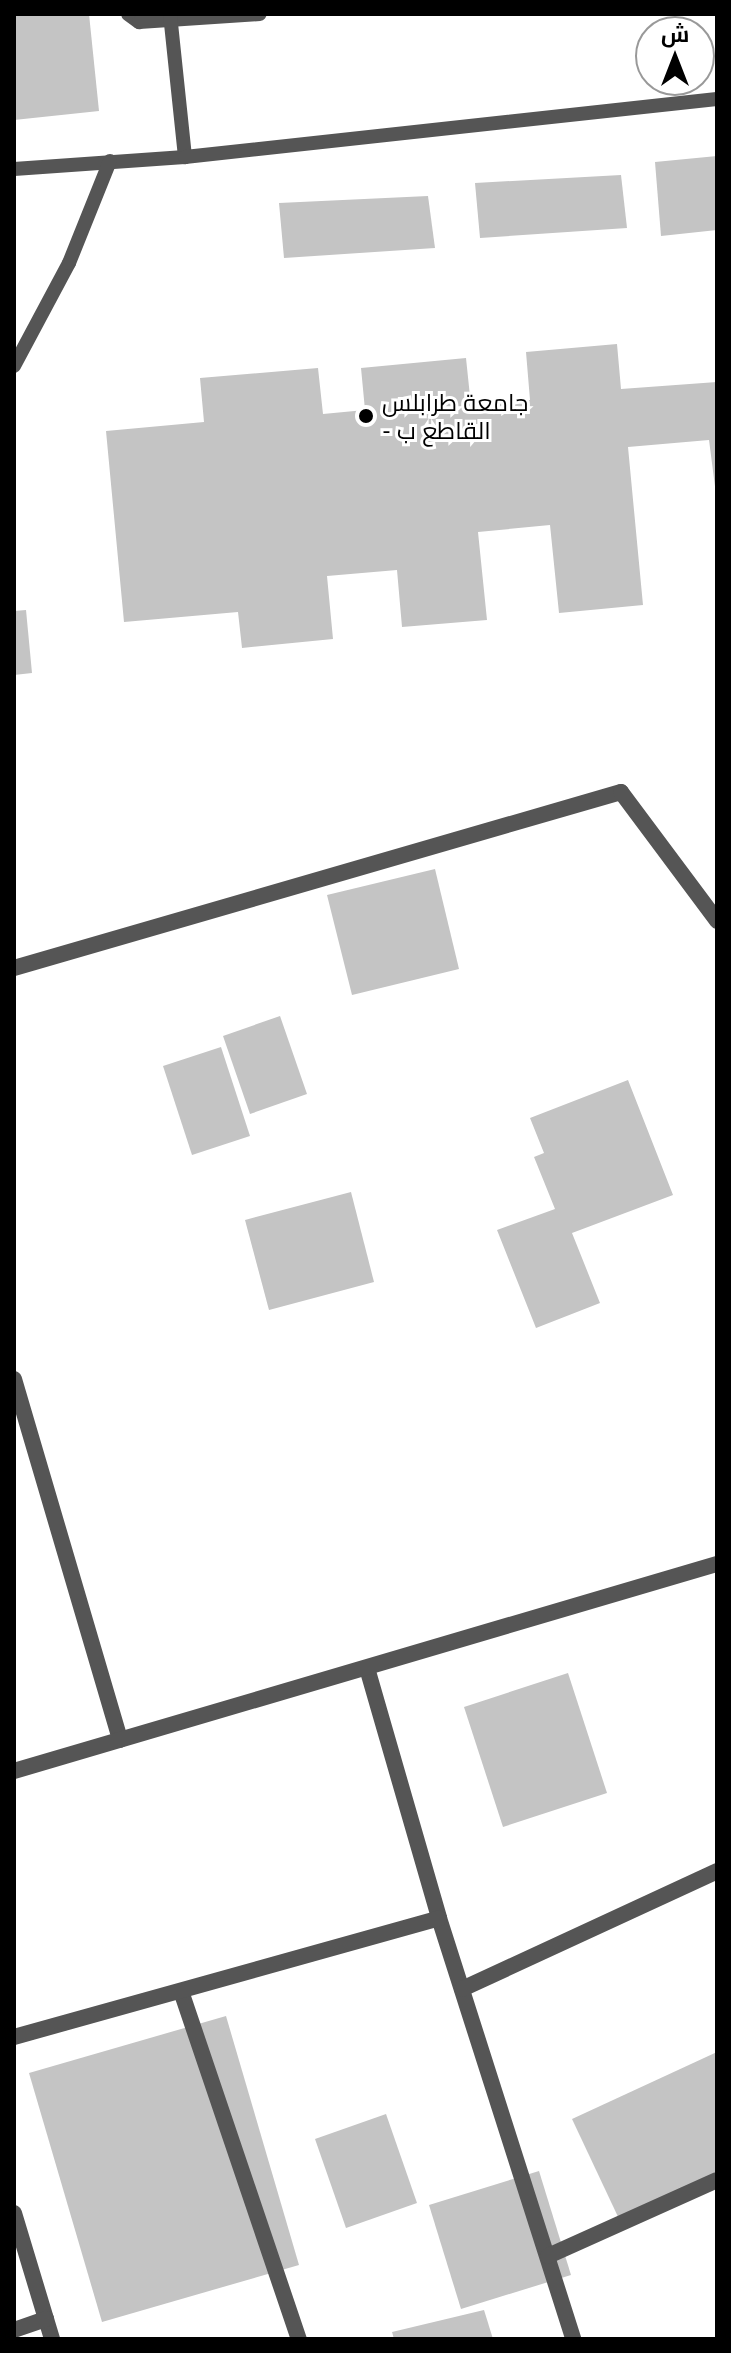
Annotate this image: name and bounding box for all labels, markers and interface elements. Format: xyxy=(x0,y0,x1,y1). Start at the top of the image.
north arrow xyxy=(635,16,715,96)
text: ش xyxy=(661,20,689,47)
place label: جامعة طرابلس - القاطع ب xyxy=(382,388,528,444)
marker: جامعة طرابلس - القاطع ب xyxy=(357,407,375,425)

